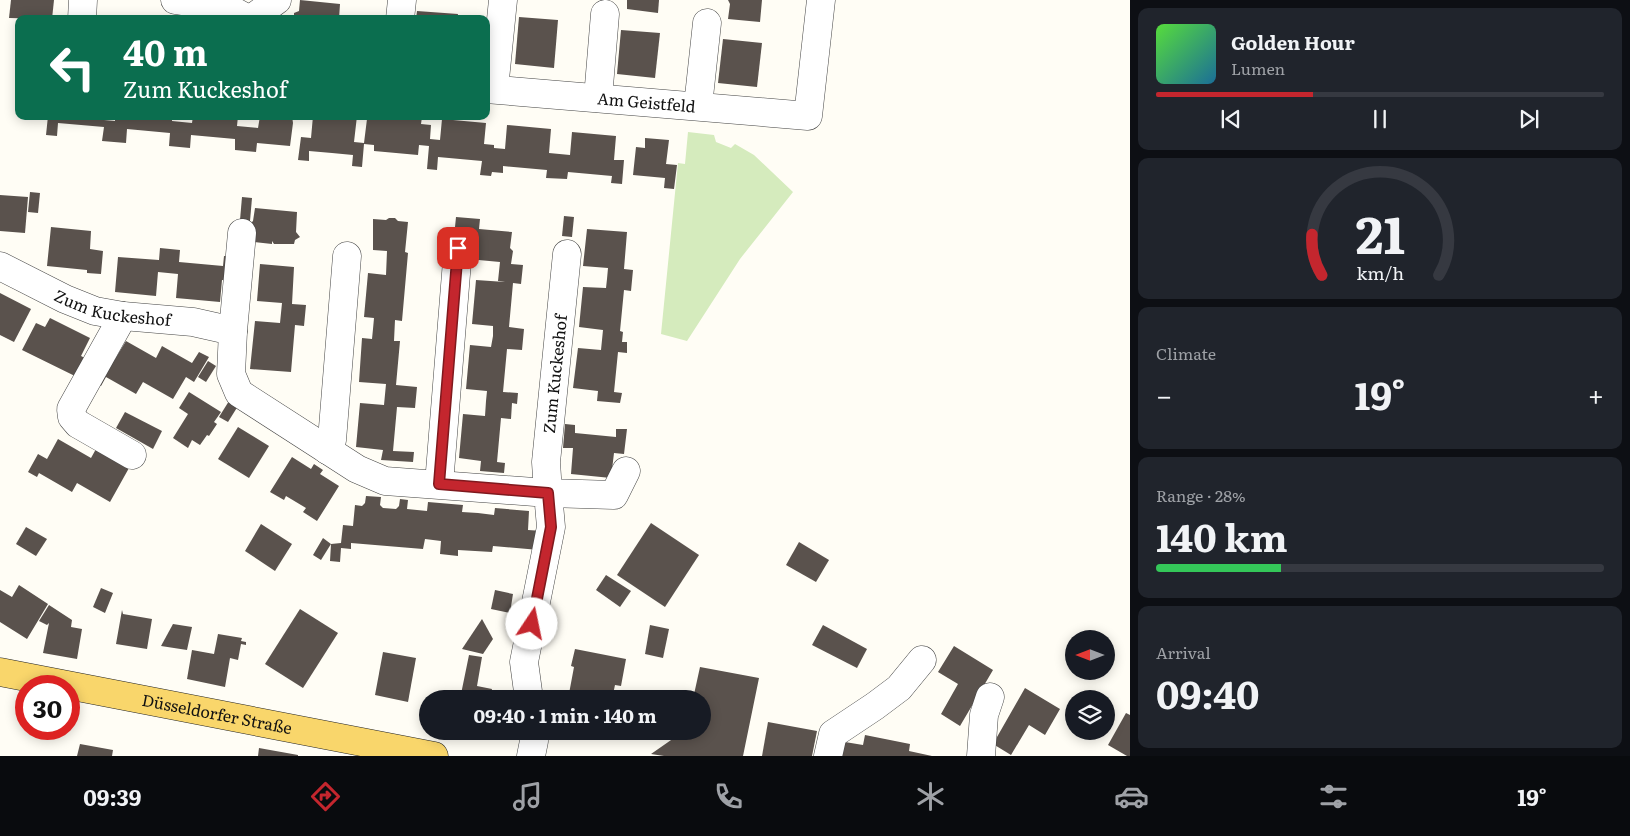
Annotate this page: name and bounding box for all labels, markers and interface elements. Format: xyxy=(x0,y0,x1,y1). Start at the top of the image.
text: 40 m xyxy=(123,25,208,77)
text: Golden Hour xyxy=(1231,28,1355,56)
icon: left xyxy=(40,35,105,100)
text: Lumen xyxy=(1231,56,1285,80)
text: Zum Kuckeshof xyxy=(123,72,287,105)
street label: Am Geistfeld xyxy=(596,85,697,118)
icon: previous xyxy=(1217,105,1245,133)
icon: pause xyxy=(1366,105,1394,133)
icon: next xyxy=(1515,105,1543,133)
text: 21 xyxy=(1355,193,1405,270)
pin xyxy=(437,227,479,269)
icon: arrive xyxy=(444,234,472,262)
text: km/h xyxy=(1356,259,1404,286)
street label: Zum Kuckeshof xyxy=(50,283,174,331)
street label: Zum Kuckeshof xyxy=(536,311,572,435)
text: Climate xyxy=(1156,341,1216,365)
text: 19° xyxy=(1355,365,1406,422)
text: − xyxy=(1156,373,1172,415)
text: + xyxy=(1588,373,1604,415)
text: Range · 28% xyxy=(1156,483,1246,507)
text: 140 km xyxy=(1156,507,1288,564)
position arrow xyxy=(505,597,557,649)
north arrow xyxy=(1065,630,1115,680)
map controls xyxy=(1065,630,1115,740)
text: Arrival xyxy=(1156,640,1211,664)
text: 09:40 xyxy=(1156,664,1259,721)
speed limit sign: 30 xyxy=(15,675,80,740)
street label: Düsseldorfer Straße xyxy=(140,687,294,739)
button: layers xyxy=(1065,690,1115,740)
text: 09:40 · 1 min · 140 m xyxy=(473,701,657,729)
icon: directions xyxy=(308,779,343,814)
icon: music xyxy=(510,779,545,814)
icon: phone xyxy=(711,779,746,814)
icon: climate xyxy=(913,779,948,814)
icon: car xyxy=(1114,779,1149,814)
icon: filters xyxy=(1316,779,1351,814)
text: 09:39 xyxy=(83,780,141,813)
text: 19° xyxy=(1517,780,1547,813)

